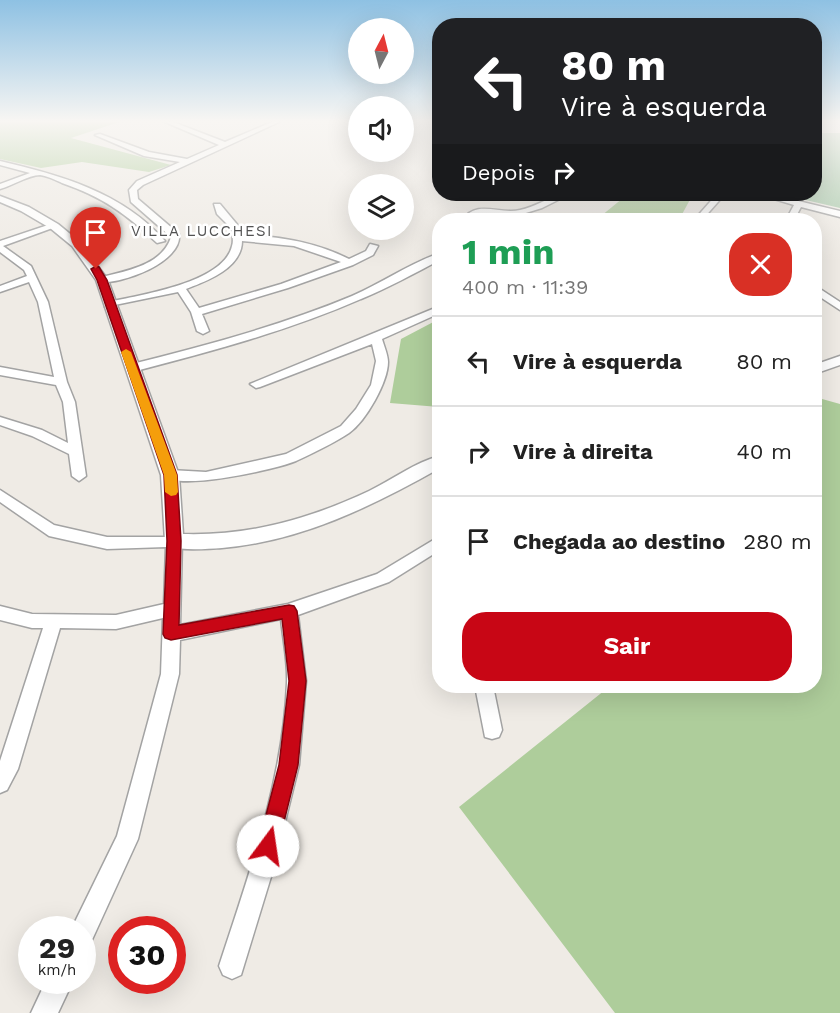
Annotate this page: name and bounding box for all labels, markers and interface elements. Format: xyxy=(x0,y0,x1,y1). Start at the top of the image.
north arrow xyxy=(348,18,414,84)
map controls xyxy=(348,18,414,240)
text: 80 m xyxy=(561,41,666,90)
icon: left xyxy=(462,42,540,120)
text: Vire à esquerda xyxy=(561,91,767,123)
button: sound xyxy=(348,96,414,162)
icon: right xyxy=(547,156,580,189)
text: Depois xyxy=(462,160,535,185)
button: layers xyxy=(348,174,414,240)
pin xyxy=(70,207,121,269)
icon: arrive xyxy=(79,216,112,249)
district label: VILLA LUCCHESI xyxy=(131,222,273,240)
text: 1 min xyxy=(462,231,554,273)
button: close xyxy=(729,233,792,296)
text: 400 m · 11:39 xyxy=(462,275,588,299)
icon: left xyxy=(462,345,495,378)
text: Vire à esquerda xyxy=(513,349,682,374)
text: 80 m xyxy=(736,349,792,374)
icon: right xyxy=(462,435,495,468)
text: Vire à direita xyxy=(513,439,653,464)
text: 40 m xyxy=(736,439,792,464)
icon: arrive xyxy=(462,525,495,558)
text: Chegada ao destino xyxy=(513,529,725,554)
text: 280 m xyxy=(743,529,812,554)
button: Sair xyxy=(462,612,792,681)
position arrow xyxy=(236,814,300,878)
speed limit sign: 30 xyxy=(108,916,186,994)
text: 29 xyxy=(39,930,75,965)
text: km/h xyxy=(38,961,76,979)

